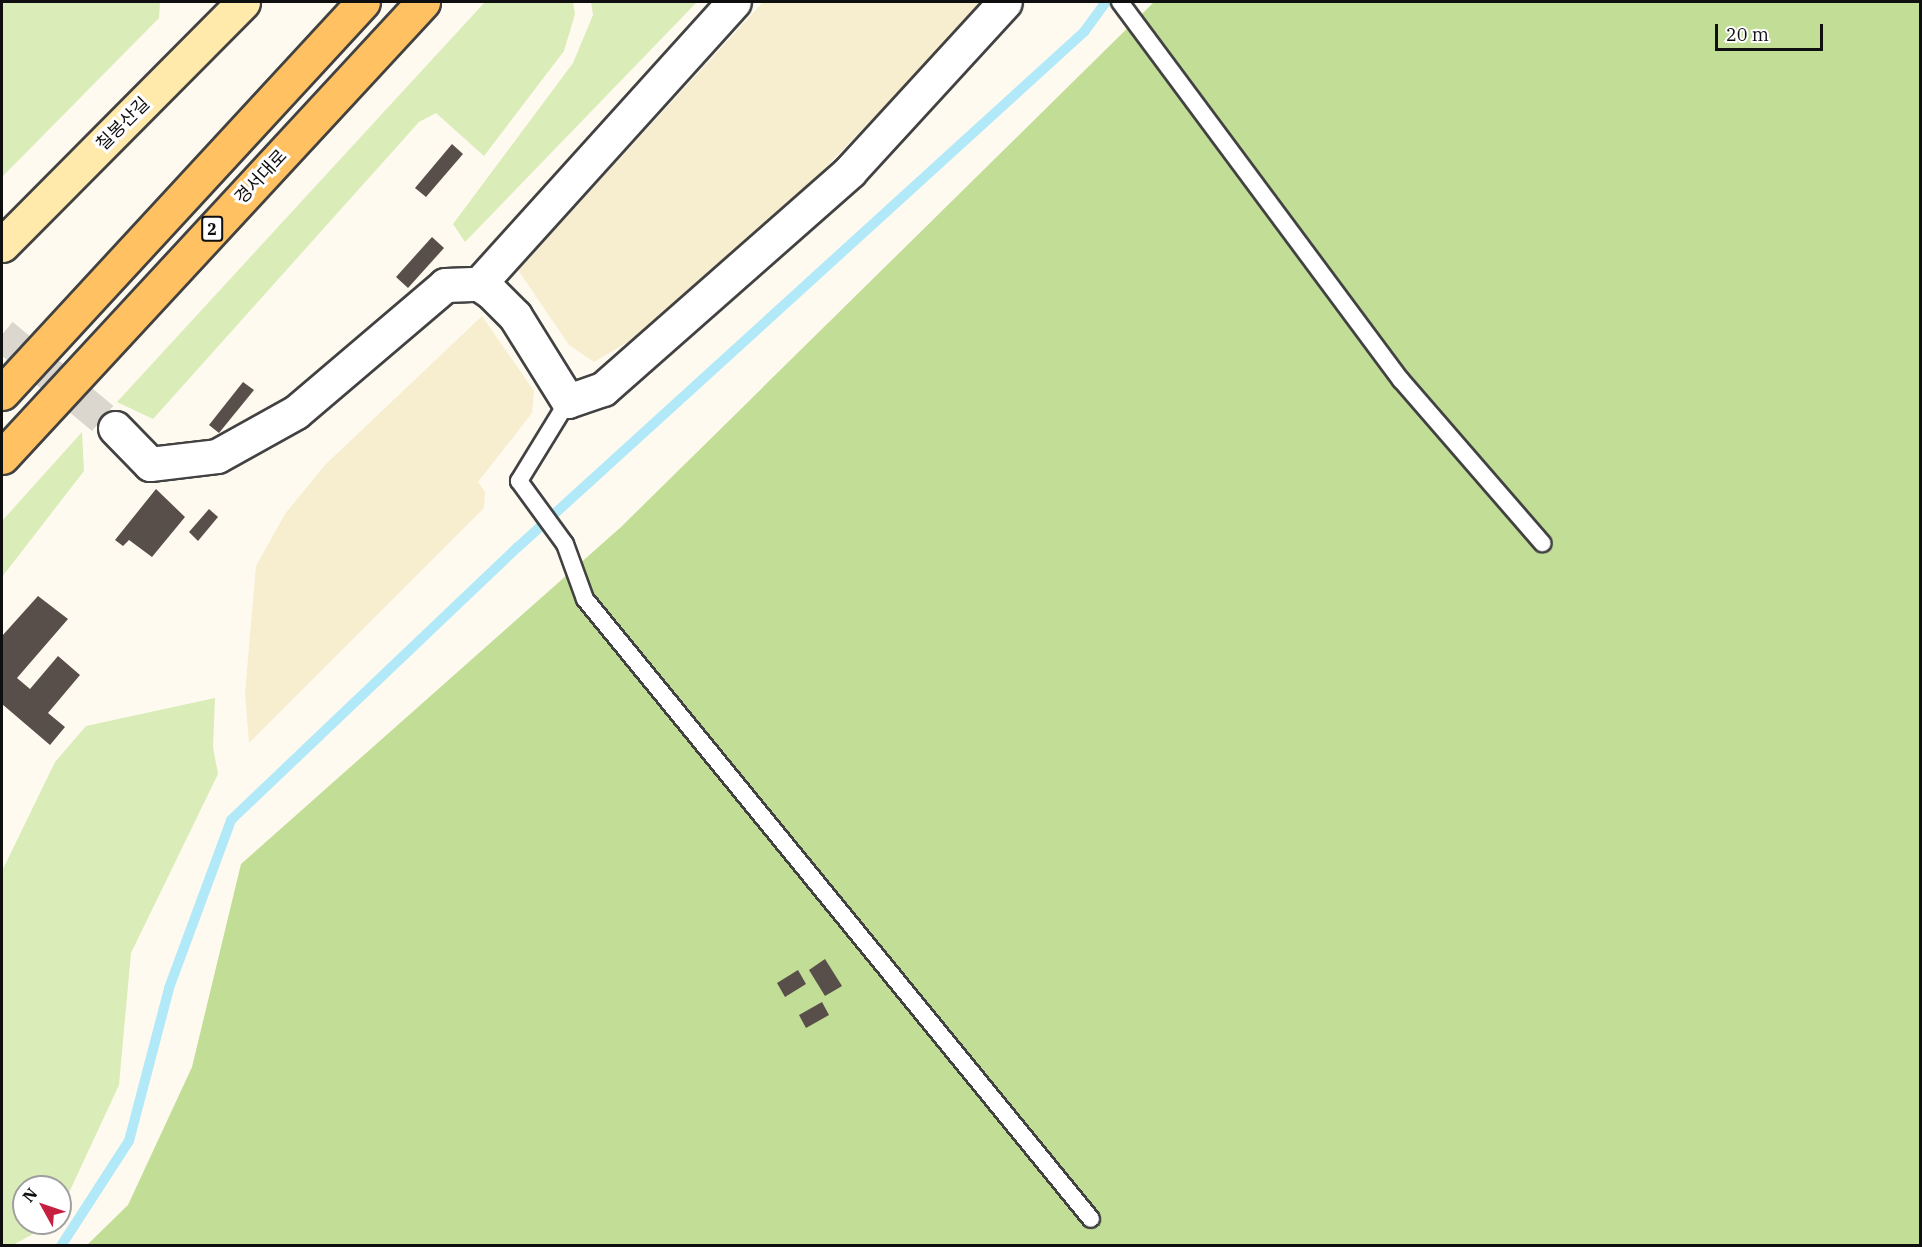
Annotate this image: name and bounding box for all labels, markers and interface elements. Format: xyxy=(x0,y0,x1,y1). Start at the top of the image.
scale bar xyxy=(1718,12,1826,50)
text: 20 m xyxy=(1726,23,1769,46)
street label: 칠봉산길 xyxy=(92,93,154,155)
street label: 경서대로 xyxy=(231,145,291,209)
road number: 2 xyxy=(200,216,224,242)
north arrow xyxy=(12,1175,72,1235)
text: N xyxy=(18,1183,41,1206)

